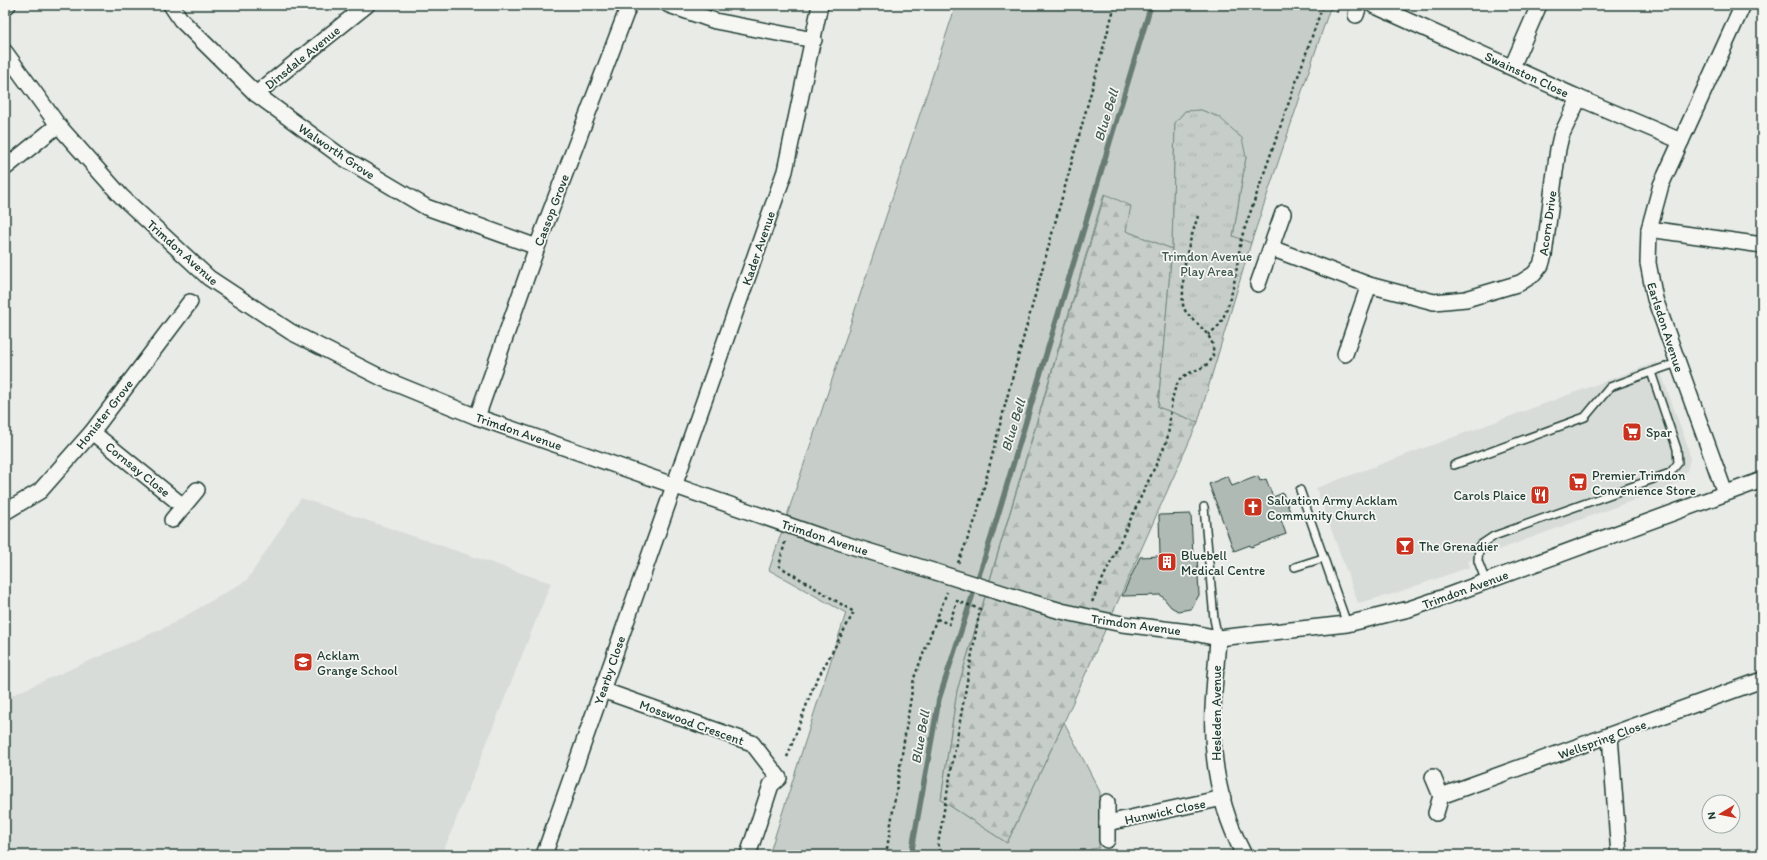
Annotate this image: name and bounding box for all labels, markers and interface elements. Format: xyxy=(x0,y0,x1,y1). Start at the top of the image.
street label: Dinsdale Avenue xyxy=(262,22,343,92)
street label: Swainston Close xyxy=(1482,48,1571,100)
water label: Blue Bell xyxy=(1090,86,1123,143)
street label: Walworth Grove xyxy=(296,120,378,183)
street label: Cassop Grove xyxy=(531,172,572,248)
street label: Acorn Drive xyxy=(1535,190,1559,257)
street label: Kader Avenue xyxy=(739,209,778,287)
street label: Trimdon Avenue xyxy=(144,216,221,288)
park label: Trimdon Avenue Play Area xyxy=(1162,249,1252,279)
street label: Earlsdon Avenue xyxy=(1644,280,1687,374)
street label: Honister Grove xyxy=(73,377,136,452)
water label: Blue Bell xyxy=(997,396,1030,453)
street label: Trimdon Avenue xyxy=(474,410,564,453)
supermarket icon: Spar xyxy=(1621,421,1643,443)
place label: Spar xyxy=(1646,425,1672,440)
street label: Cornsay Close xyxy=(102,439,173,500)
place label: Premier Trimdon Convenience Store xyxy=(1592,468,1696,498)
supermarket icon: Premier Trimdon Convenience Store xyxy=(1567,471,1589,493)
restaurant icon: Carols Plaice xyxy=(1529,484,1551,506)
place label: Carols Plaice xyxy=(1453,488,1526,503)
place label: Salvation Army Acklam Community Church xyxy=(1267,493,1398,523)
church icon: Salvation Army Acklam Community Church xyxy=(1242,496,1264,518)
street label: Trimdon Avenue xyxy=(779,516,870,559)
bar icon: The Grenadier xyxy=(1394,535,1416,557)
place label: The Grenadier xyxy=(1419,539,1498,554)
place label: Bluebell Medical Centre xyxy=(1181,548,1265,578)
building icon: Bluebell Medical Centre xyxy=(1156,551,1178,573)
street label: Trimdon Avenue xyxy=(1420,567,1510,612)
street label: Trimdon Avenue xyxy=(1090,611,1182,638)
street label: Yearby Close xyxy=(591,634,628,706)
place label: Acklam Grange School xyxy=(317,648,398,678)
school or university icon: Acklam Grange School xyxy=(292,651,314,673)
street label: Hesleden Avenue xyxy=(1209,665,1224,761)
street label: Mosswood Crescent xyxy=(638,697,746,748)
water label: Blue Bell xyxy=(907,708,934,765)
street label: Wellspring Close xyxy=(1556,717,1648,762)
north arrow xyxy=(1701,794,1741,834)
street label: Hunwick Close xyxy=(1123,796,1207,827)
text: N xyxy=(1705,811,1719,820)

